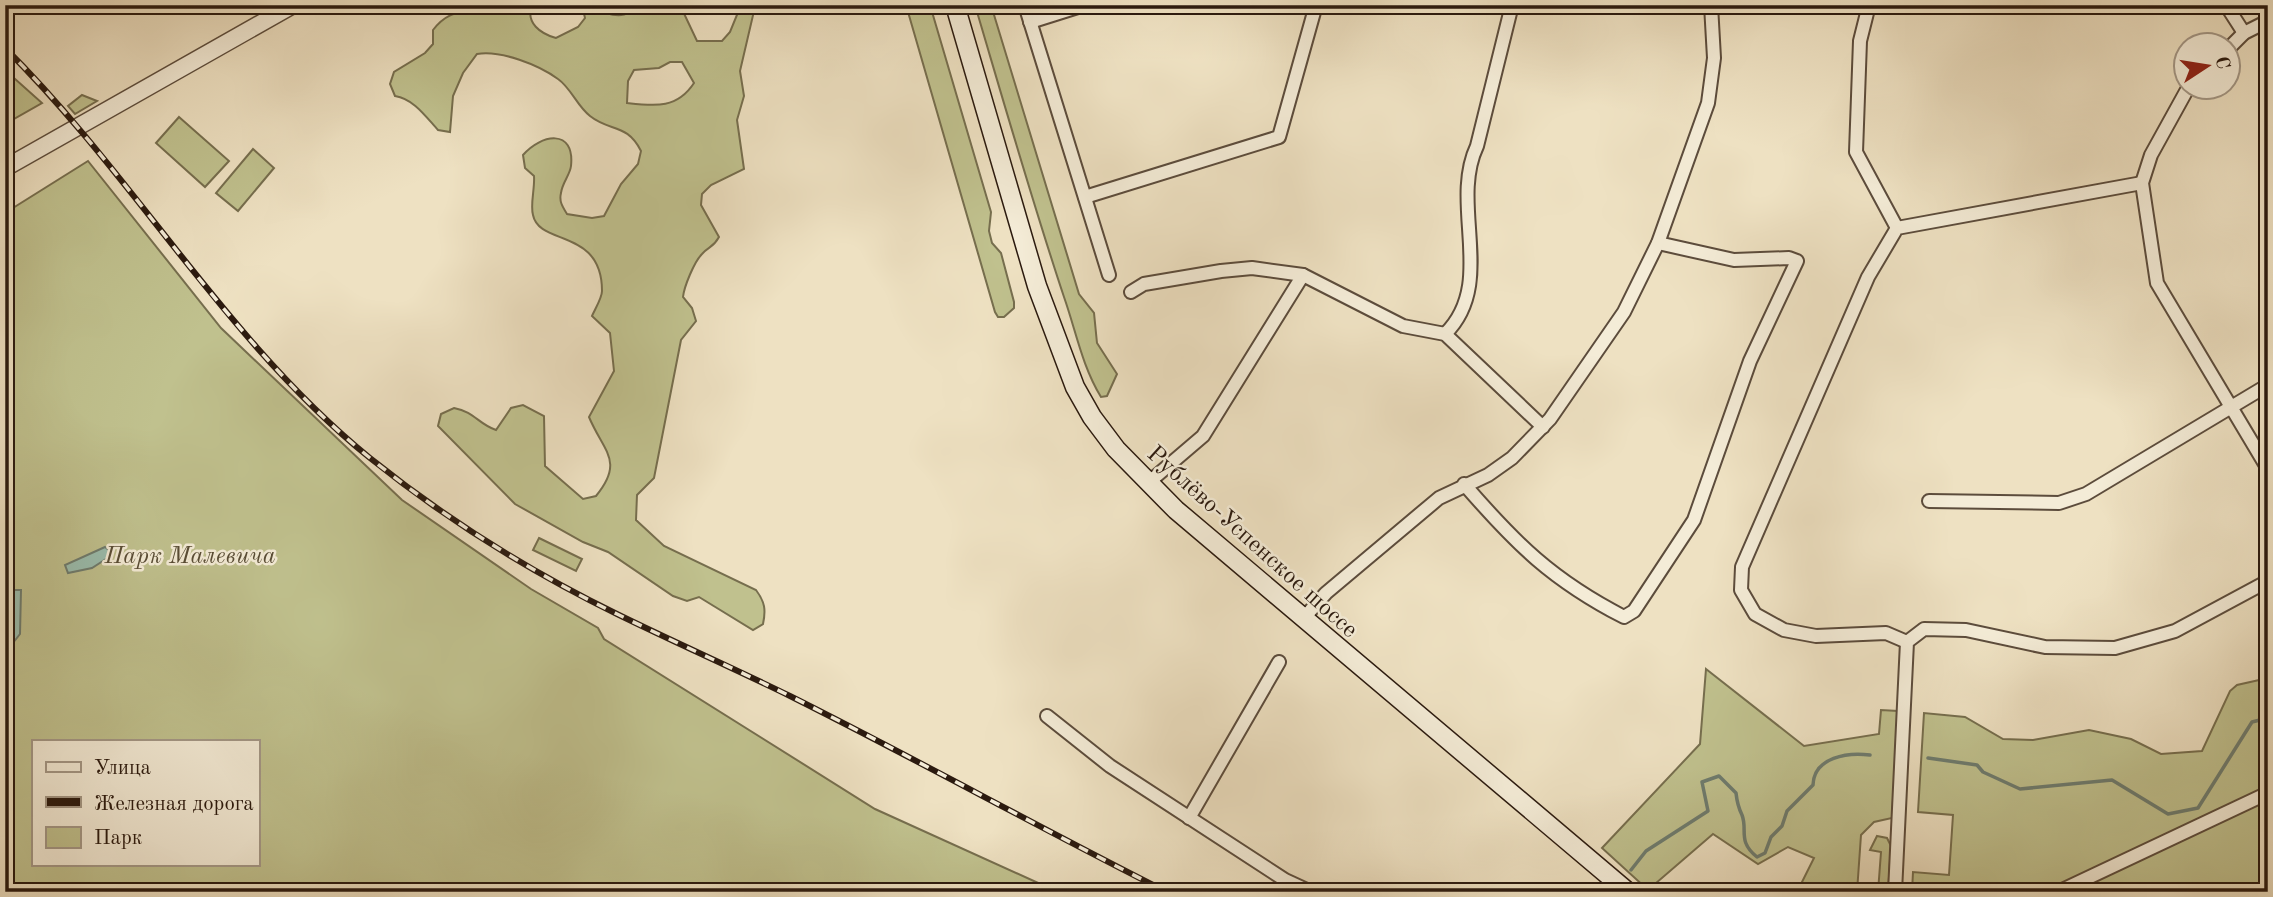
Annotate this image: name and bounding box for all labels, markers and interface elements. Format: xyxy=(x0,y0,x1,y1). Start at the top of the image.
north arrow xyxy=(2172,32,2242,102)
text: С xyxy=(2211,55,2232,71)
street label: Рублёво-Успенское шоссе xyxy=(1142,442,1361,643)
park label: Парк Малевича xyxy=(103,545,276,569)
legend xyxy=(32,740,259,866)
text: Улица xyxy=(94,758,151,779)
text: Железная дорога xyxy=(94,794,254,815)
text: Парк xyxy=(94,828,143,849)

